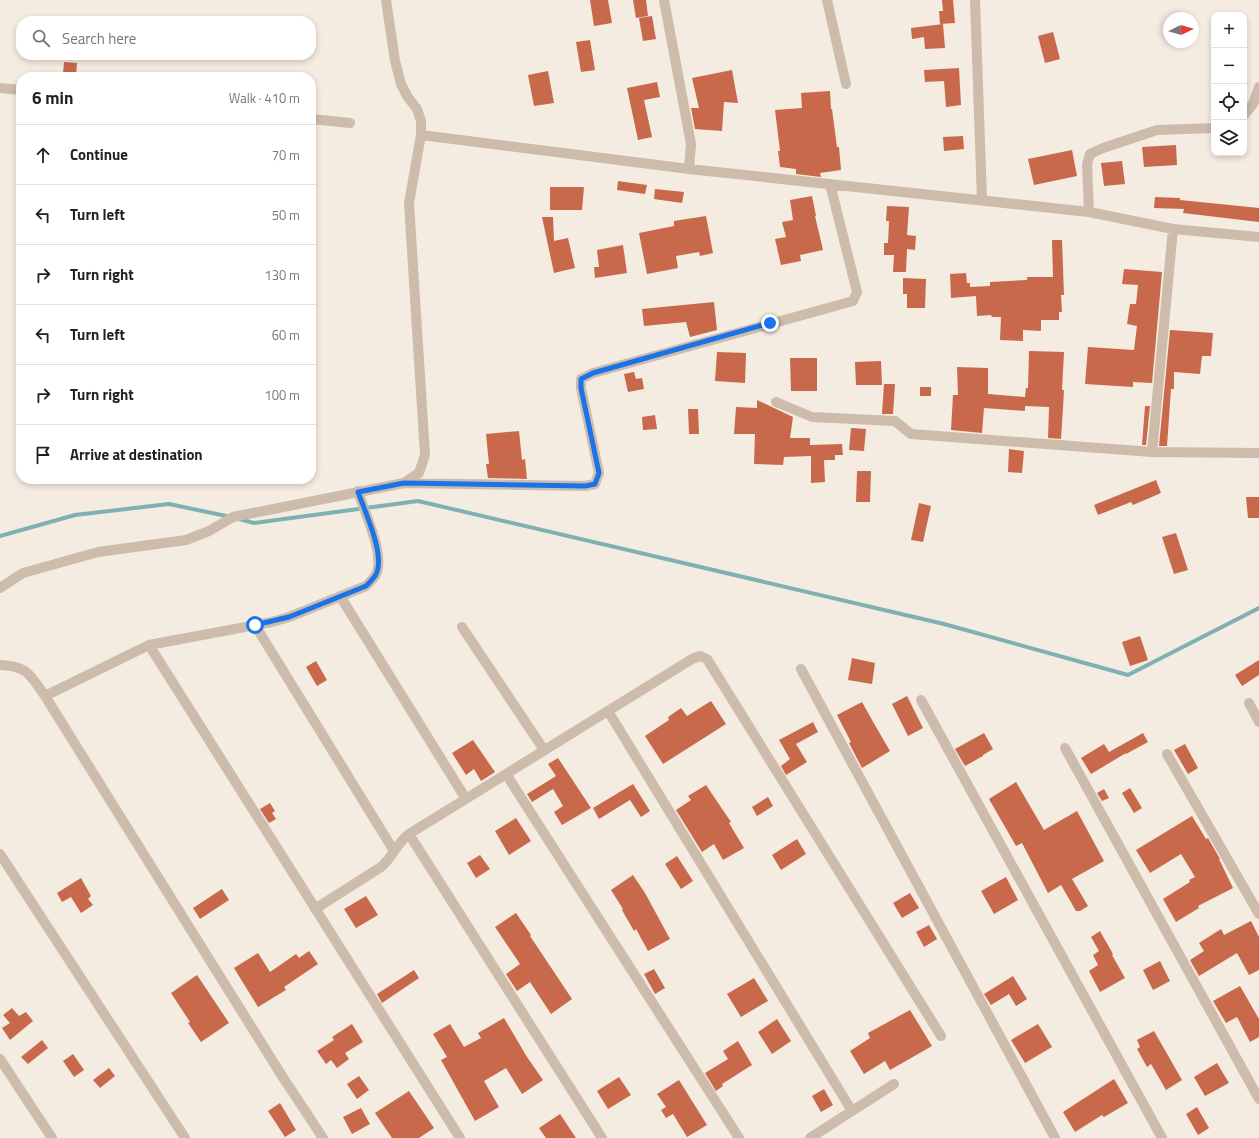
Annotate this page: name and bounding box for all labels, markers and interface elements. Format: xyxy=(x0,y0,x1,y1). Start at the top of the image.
north arrow xyxy=(1163,12,1199,48)
map controls xyxy=(1211,12,1247,156)
button: + xyxy=(1211,12,1247,48)
search box xyxy=(16,16,316,60)
icon: search xyxy=(30,27,52,49)
text: Search here xyxy=(62,27,136,50)
button: − xyxy=(1211,48,1247,84)
button: locate xyxy=(1211,84,1247,120)
text: 6 min xyxy=(32,85,73,111)
text: Walk · 410 m xyxy=(229,88,300,108)
button: layers xyxy=(1211,120,1247,156)
text: Continue xyxy=(70,143,128,166)
icon: ahead xyxy=(32,144,54,166)
text: 70 m xyxy=(272,145,300,165)
text: Turn left xyxy=(70,203,125,226)
icon: left xyxy=(32,204,54,226)
text: 50 m xyxy=(272,205,300,225)
text: Turn right xyxy=(70,263,134,286)
icon: right xyxy=(32,264,54,286)
text: 130 m xyxy=(264,265,300,285)
route end xyxy=(761,314,779,332)
text: Turn left xyxy=(70,323,125,346)
icon: left xyxy=(32,324,54,346)
text: 60 m xyxy=(272,325,300,345)
text: Turn right xyxy=(70,383,134,406)
icon: right xyxy=(32,384,54,406)
text: 100 m xyxy=(264,385,300,405)
text: Arrive at destination xyxy=(70,443,203,466)
icon: arrive xyxy=(32,444,54,466)
route start xyxy=(246,616,264,634)

